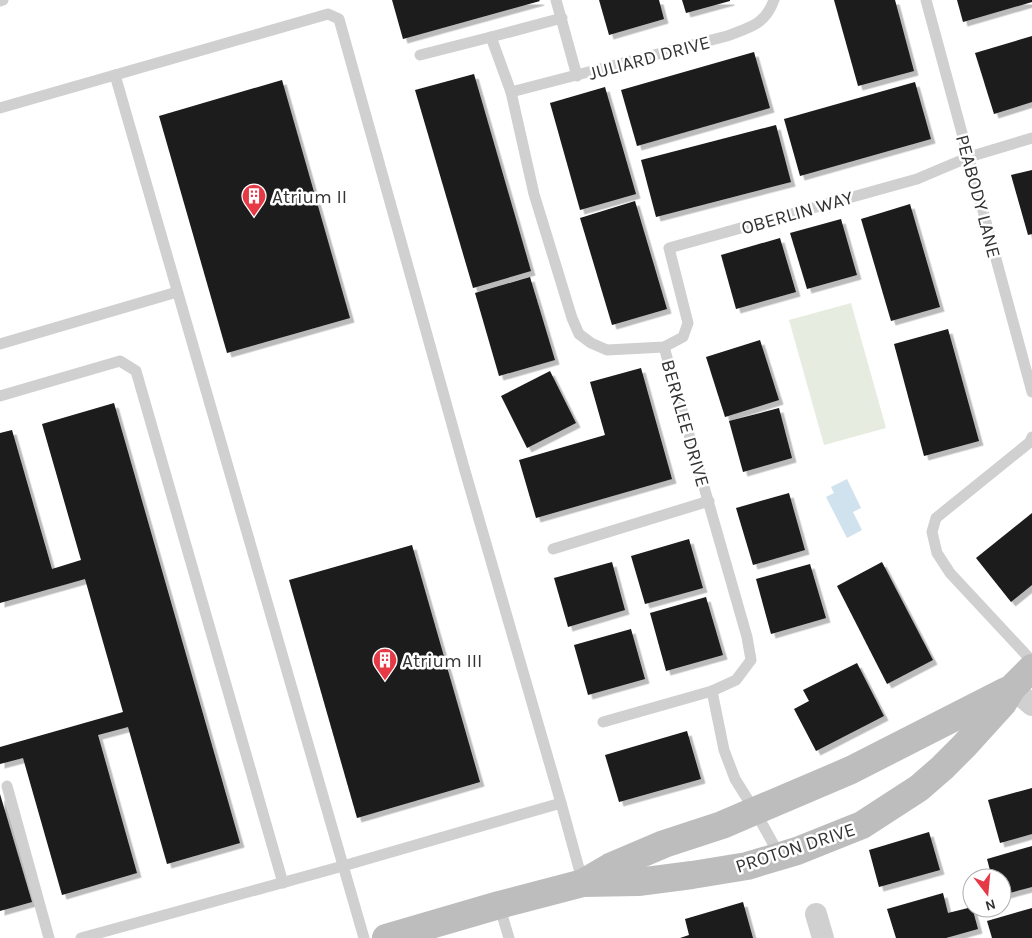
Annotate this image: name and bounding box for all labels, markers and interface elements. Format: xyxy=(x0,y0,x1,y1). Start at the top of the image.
street label: JULIARD DRIVE xyxy=(586,31,712,85)
street label: PEABODY LANE xyxy=(951,132,1005,260)
building icon: Atrium II xyxy=(241,183,267,217)
place label: Atrium II xyxy=(272,186,347,208)
street label: OBERLIN WAY xyxy=(739,186,856,239)
street label: BERKLEE DRIVE xyxy=(656,357,714,489)
building icon: Atrium III xyxy=(372,647,398,681)
place label: Atrium III xyxy=(402,650,482,672)
street label: PROTON DRIVE xyxy=(733,818,858,878)
north arrow xyxy=(962,868,1012,918)
text: N xyxy=(983,895,998,915)

